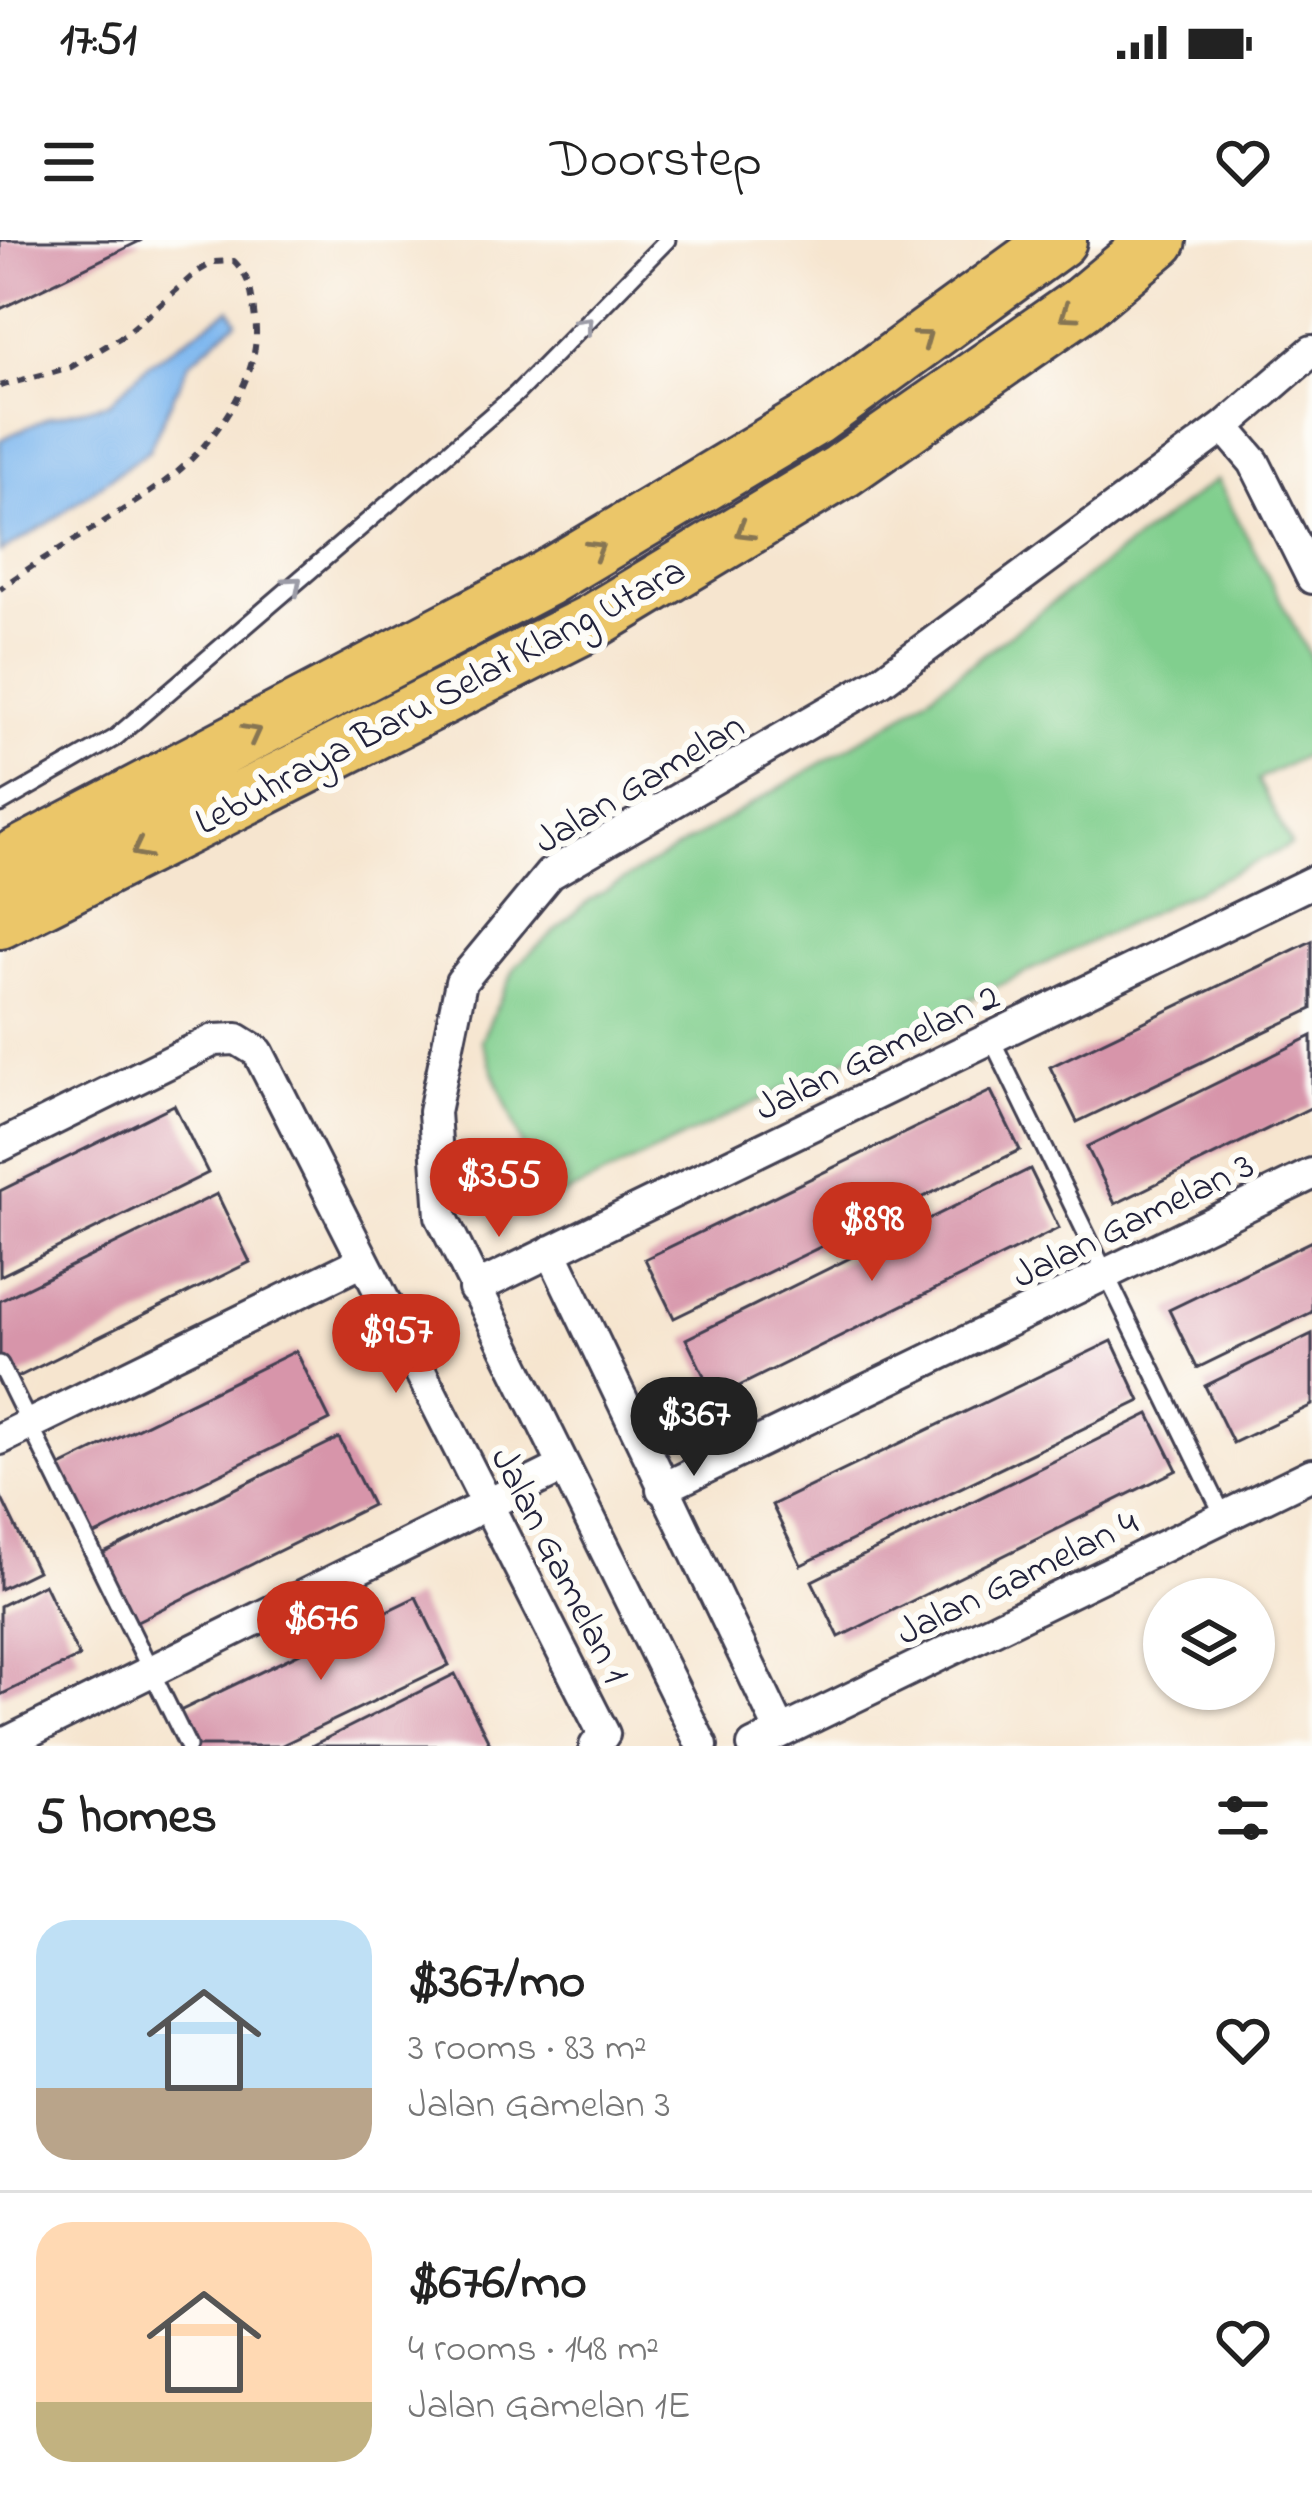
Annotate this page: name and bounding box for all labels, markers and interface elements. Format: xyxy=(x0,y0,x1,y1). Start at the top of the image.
text: 17:51 xyxy=(60,9,137,75)
text: Doorstep xyxy=(550,123,762,201)
icon: menu xyxy=(36,129,102,195)
icon: heart xyxy=(1210,129,1276,195)
one-way arrow xyxy=(1059,300,1081,322)
one-way arrow xyxy=(570,316,592,338)
one-way arrow xyxy=(911,331,932,353)
one-way arrow xyxy=(735,516,757,539)
one-way arrow xyxy=(583,541,605,563)
street label: Lebuhraya Baru Selat Klang Utara xyxy=(186,544,697,852)
one-way arrow xyxy=(280,577,302,598)
street label: Jalan Gamelan xyxy=(524,699,756,870)
one-way arrow xyxy=(240,724,261,747)
one-way arrow xyxy=(130,836,152,859)
street label: Jalan Gamelan 2 xyxy=(746,970,1010,1138)
pin: $355 xyxy=(428,1138,570,1240)
street label: Jalan Gamelan 3 xyxy=(1003,1139,1264,1305)
text: $355 xyxy=(457,1148,541,1205)
pin: $898 xyxy=(801,1182,943,1284)
text: $898 xyxy=(840,1192,904,1249)
pin: $957 xyxy=(325,1294,467,1396)
text: $957 xyxy=(359,1304,433,1361)
pin: $367 xyxy=(623,1377,765,1479)
text: $367 xyxy=(658,1387,730,1444)
street label: Jalan Gamelan 1 xyxy=(474,1438,642,1694)
street label: Jalan Gamelan 4 xyxy=(887,1496,1148,1662)
map controls xyxy=(1143,1578,1275,1710)
button: layers xyxy=(1143,1578,1275,1710)
pin: $676 xyxy=(250,1581,392,1683)
text: $676 xyxy=(284,1591,358,1648)
text: 5 homes xyxy=(36,1781,217,1856)
icon: filters xyxy=(1210,1785,1276,1851)
text: $367/mo xyxy=(408,1946,585,2021)
icon: home xyxy=(132,1968,276,2112)
icon: heart xyxy=(1210,2007,1276,2073)
text: 3 rooms · 83 m² xyxy=(408,2021,647,2078)
text: Jalan Gamelan 3 xyxy=(408,2078,671,2135)
text: $676/mo xyxy=(408,2247,587,2322)
icon: home xyxy=(132,2270,276,2414)
icon: heart xyxy=(1210,2309,1276,2375)
text: 4 rooms · 148 m² xyxy=(408,2322,659,2379)
text: Jalan Gamelan 1E xyxy=(408,2379,691,2436)

